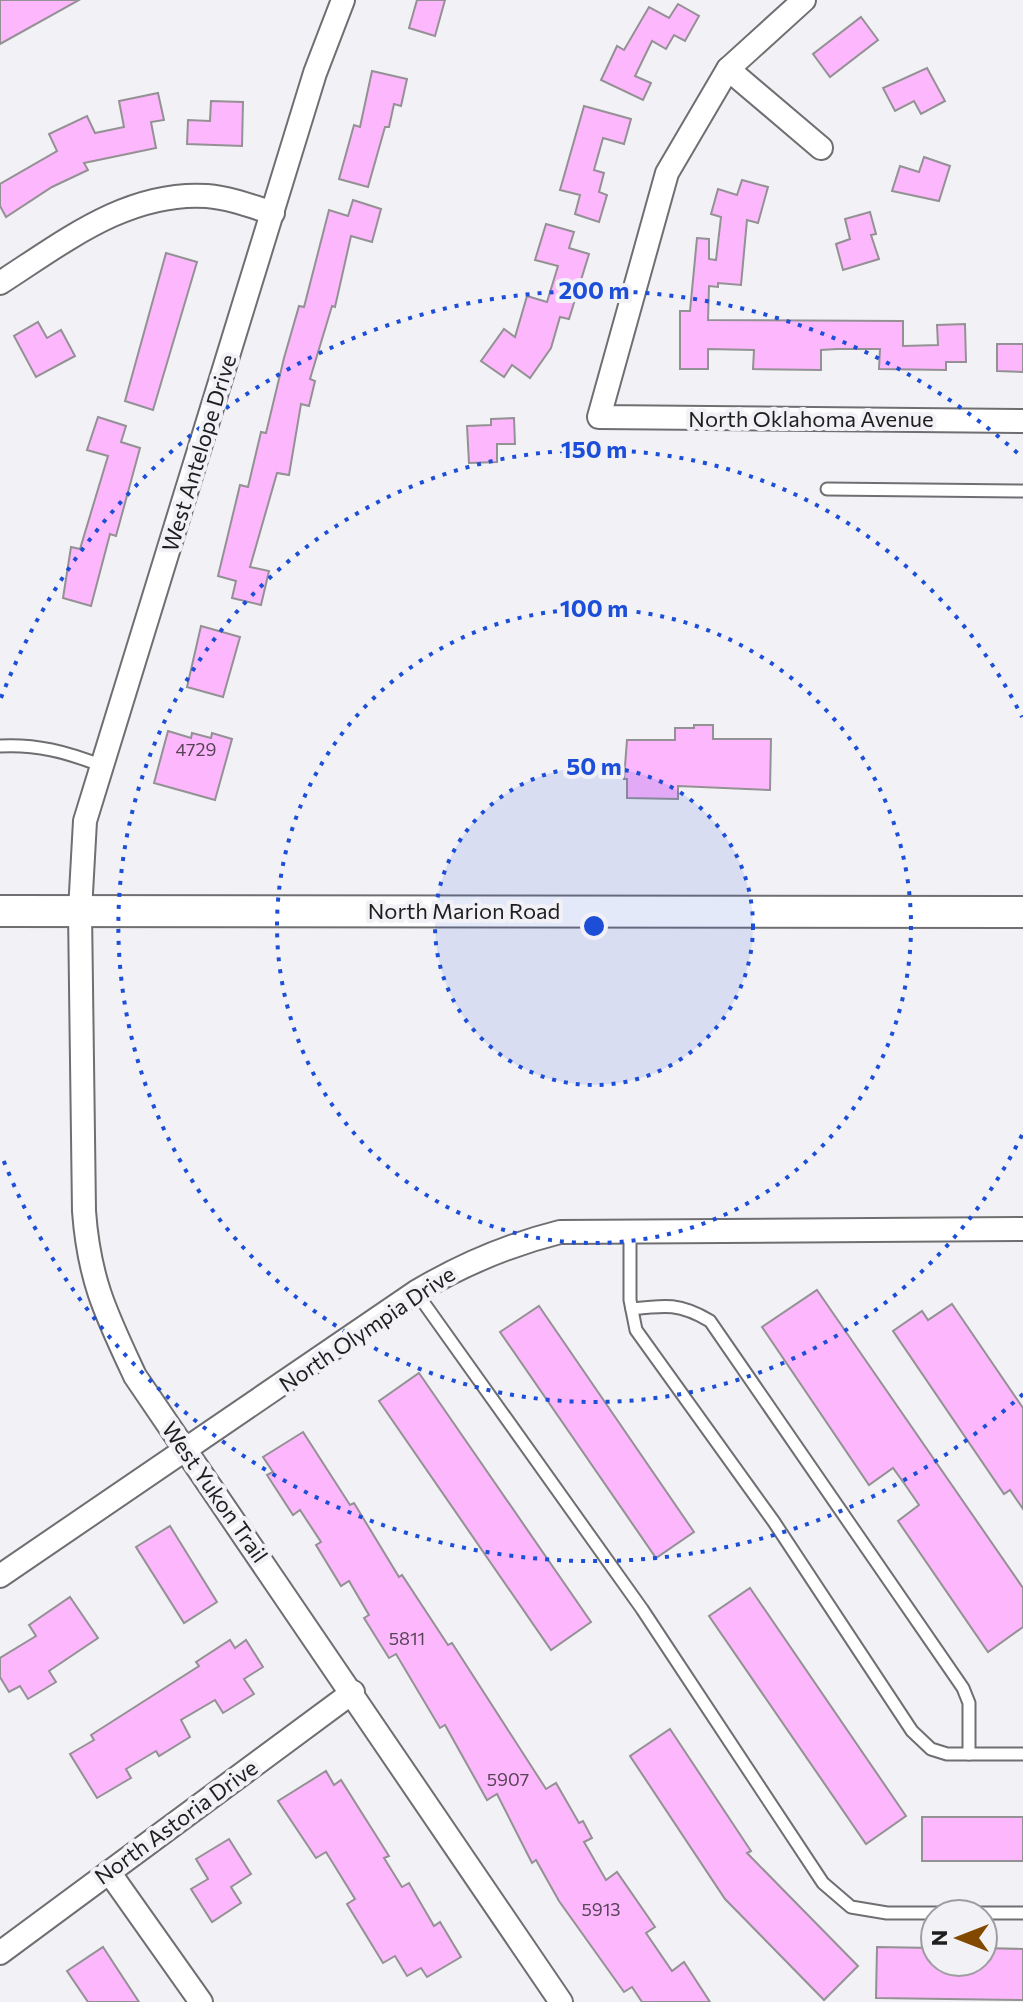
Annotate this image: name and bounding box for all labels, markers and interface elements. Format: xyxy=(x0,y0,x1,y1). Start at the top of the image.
text: 200 m xyxy=(559,275,629,304)
street label: West Antelope Drive xyxy=(156,351,241,555)
street label: North Oklahoma Avenue xyxy=(688,405,934,432)
text: 150 m xyxy=(561,434,627,463)
text: 100 m xyxy=(560,593,628,622)
house number: 4729 xyxy=(176,738,216,760)
text: 50 m xyxy=(566,751,622,780)
street label: North Marion Road xyxy=(368,897,560,924)
centre of rings xyxy=(580,912,608,940)
street label: North Olympia Drive xyxy=(274,1260,460,1397)
street label: West Yukon Trail xyxy=(157,1416,274,1567)
house number: 5811 xyxy=(389,1627,425,1649)
street label: North Astoria Drive xyxy=(89,1753,262,1890)
house number: 5907 xyxy=(487,1768,529,1790)
house number: 5913 xyxy=(581,1898,621,1920)
north arrow xyxy=(919,1898,999,1978)
text: N xyxy=(925,1930,952,1946)

